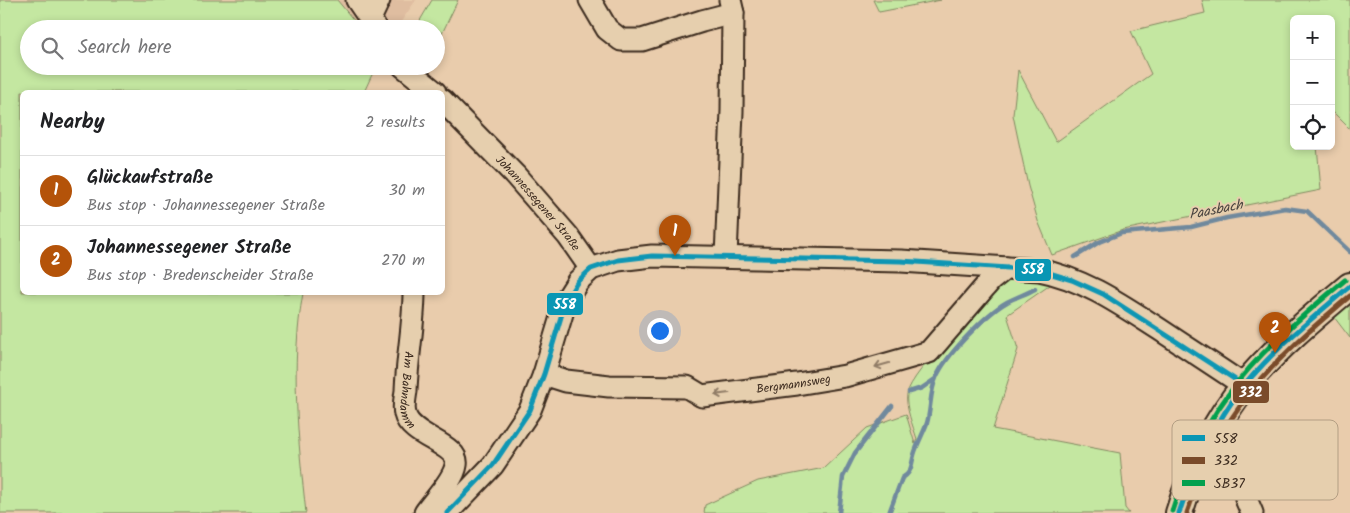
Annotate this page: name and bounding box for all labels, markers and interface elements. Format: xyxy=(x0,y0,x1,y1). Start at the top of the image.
map controls xyxy=(1290,15,1335,150)
button: + xyxy=(1290,15,1335,60)
search box xyxy=(20,20,445,75)
text: Search here xyxy=(78,33,172,63)
icon: search xyxy=(38,34,66,62)
button: − xyxy=(1290,60,1335,105)
button: locate xyxy=(1290,105,1335,150)
text: Nearby xyxy=(40,106,105,139)
text: 2 results xyxy=(365,110,425,135)
street label: Johannessegener Straße xyxy=(491,151,586,255)
text: Glückaufstraße xyxy=(87,163,213,193)
text: 1 xyxy=(54,178,58,203)
text: 30 m xyxy=(389,178,425,203)
text: Bus stop · Johannessegener Straße xyxy=(87,193,325,218)
water label: Paasbach xyxy=(1187,194,1246,226)
pin: 1 xyxy=(659,215,691,256)
text: Johannessegener Straße xyxy=(87,233,291,263)
text: 2 xyxy=(51,248,61,273)
text: 270 m xyxy=(381,248,425,273)
line badge: 558 xyxy=(1014,258,1052,282)
text: 558 xyxy=(1021,259,1045,281)
text: Bus stop · Bredenscheider Straße xyxy=(87,263,314,288)
line badge: 558 xyxy=(546,292,584,316)
text: 558 xyxy=(553,294,577,316)
pin: 2 xyxy=(1259,312,1291,353)
your location xyxy=(647,318,673,344)
street label: Am Bahndamm xyxy=(395,350,421,434)
one-way arrow xyxy=(874,361,890,371)
street label: Bergmannsweg xyxy=(755,369,832,399)
line badge: 332 xyxy=(1232,380,1270,404)
text: 332 xyxy=(1238,382,1263,404)
one-way arrow xyxy=(715,389,731,399)
legend xyxy=(1172,420,1338,500)
text: 558 xyxy=(1214,428,1238,450)
text: 332 xyxy=(1214,450,1238,472)
text: SB37 xyxy=(1214,473,1245,495)

